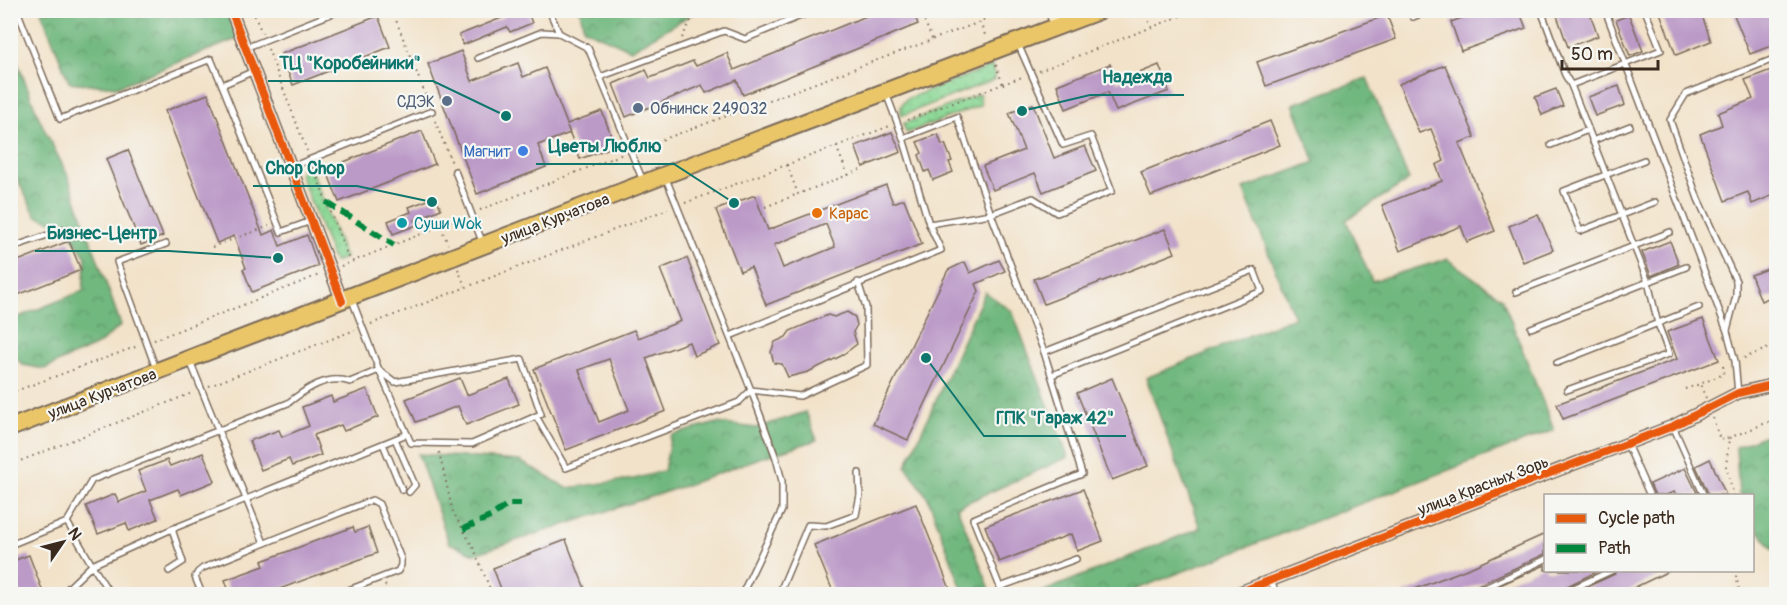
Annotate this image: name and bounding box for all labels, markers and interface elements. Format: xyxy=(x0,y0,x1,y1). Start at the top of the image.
scale bar xyxy=(1562,33,1658,71)
text: 50 m xyxy=(1571,43,1613,66)
callout: ТЦ "Коробейники" xyxy=(268,45,433,81)
text: ТЦ "Коробейники" xyxy=(278,52,421,75)
callout: Надежда xyxy=(1090,59,1184,95)
text: Надежда xyxy=(1102,66,1173,89)
place label: СДЭК xyxy=(397,92,435,112)
marker: СДЭК xyxy=(440,94,454,108)
place label: Обнинск 249032 xyxy=(650,99,768,119)
marker: Обнинск 249032 xyxy=(631,101,645,115)
callout: Цветы Люблю xyxy=(536,128,674,164)
text: Цветы Люблю xyxy=(548,135,662,158)
place label: Магнит xyxy=(463,142,511,162)
marker: Магнит xyxy=(516,144,530,158)
callout: Chop Chop xyxy=(253,150,357,186)
text: Chop Chop xyxy=(265,157,345,180)
street label: улица Курчатова xyxy=(497,189,612,249)
place label: Карас xyxy=(829,204,869,224)
marker: Карас xyxy=(810,206,824,220)
place label: Суши Wok xyxy=(414,214,482,234)
callout: Бизнес-Центр xyxy=(35,215,169,251)
marker: Суши Wok xyxy=(395,216,409,230)
text: Бизнес-Центр xyxy=(47,222,158,245)
street label: улица Курчатова xyxy=(44,364,159,424)
callout: ГПК "Гараж 42" xyxy=(984,400,1126,436)
text: ГПК "Гараж 42" xyxy=(996,407,1114,430)
street label: улица Красных Зорь xyxy=(1414,452,1552,520)
legend xyxy=(1544,494,1754,572)
text: Cycle path xyxy=(1598,507,1675,530)
north arrow xyxy=(33,512,93,572)
text: N xyxy=(63,524,86,544)
text: Path xyxy=(1598,537,1631,560)

